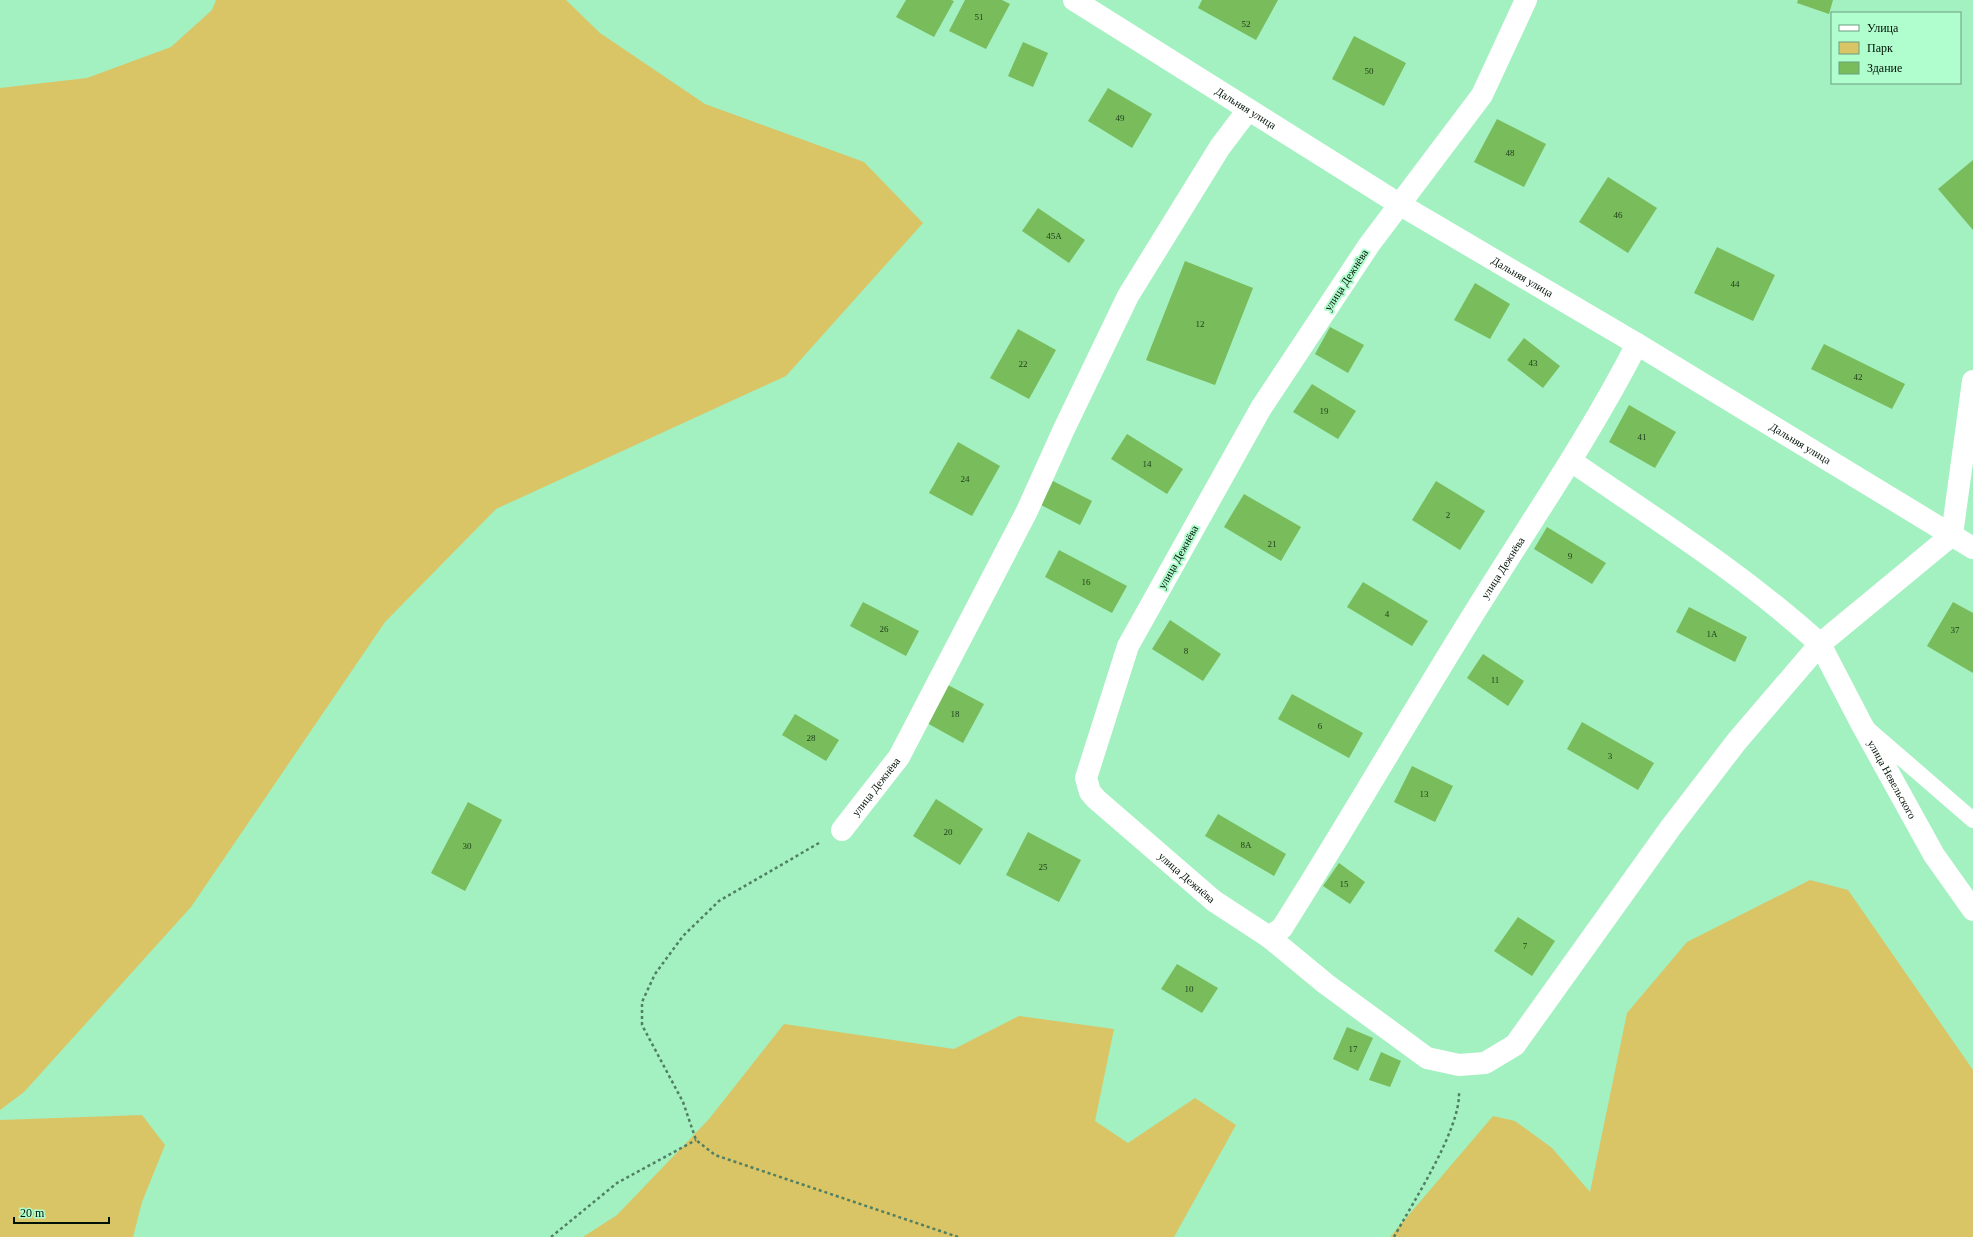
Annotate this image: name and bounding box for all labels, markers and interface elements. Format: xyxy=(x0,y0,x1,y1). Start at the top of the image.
house number: 51 xyxy=(975,12,984,22)
legend xyxy=(1831,12,1961,84)
house number: 52 xyxy=(1242,19,1251,29)
text: Улица xyxy=(1867,21,1899,35)
text: Парк xyxy=(1867,41,1893,55)
text: Здание xyxy=(1867,61,1902,75)
house number: 50 xyxy=(1365,66,1374,76)
street label: Дальняя улица xyxy=(1214,84,1278,131)
house number: 49 xyxy=(1116,113,1125,123)
house number: 48 xyxy=(1506,148,1515,158)
house number: 46 xyxy=(1614,210,1623,220)
house number: 45А xyxy=(1046,231,1062,241)
street label: улица Дежнёва xyxy=(1322,247,1370,313)
street label: Дальняя улица xyxy=(1490,254,1555,299)
house number: 44 xyxy=(1731,279,1740,289)
house number: 12 xyxy=(1196,319,1205,329)
house number: 43 xyxy=(1529,358,1538,368)
house number: 22 xyxy=(1019,359,1028,369)
house number: 42 xyxy=(1854,372,1863,382)
house number: 19 xyxy=(1320,406,1329,416)
street label: Дальняя улица xyxy=(1768,420,1833,466)
house number: 41 xyxy=(1638,432,1647,442)
house number: 14 xyxy=(1143,459,1152,469)
house number: 24 xyxy=(961,474,970,484)
house number: 2 xyxy=(1446,510,1450,520)
street label: улица Дежнёва xyxy=(1156,523,1200,591)
street label: улица Дежнёва xyxy=(1479,535,1527,601)
house number: 21 xyxy=(1268,539,1277,549)
house number: 9 xyxy=(1568,551,1573,561)
house number: 16 xyxy=(1082,577,1091,587)
house number: 4 xyxy=(1385,609,1390,619)
house number: 26 xyxy=(880,624,889,634)
house number: 37 xyxy=(1951,625,1960,635)
house number: 1А xyxy=(1707,629,1718,639)
house number: 8 xyxy=(1184,646,1189,656)
house number: 11 xyxy=(1491,675,1499,685)
house number: 18 xyxy=(951,709,960,719)
house number: 6 xyxy=(1318,721,1323,731)
house number: 28 xyxy=(807,733,816,743)
street label: улица Невельского xyxy=(1866,738,1919,821)
house number: 3 xyxy=(1608,751,1613,761)
street label: улица Дежнёва xyxy=(849,755,902,818)
house number: 13 xyxy=(1420,789,1429,799)
house number: 20 xyxy=(944,827,953,837)
house number: 8А xyxy=(1241,840,1252,850)
house number: 30 xyxy=(463,841,472,851)
street label: улица Дежнёва xyxy=(1156,850,1218,905)
house number: 25 xyxy=(1039,862,1048,872)
house number: 15 xyxy=(1340,879,1349,889)
house number: 7 xyxy=(1523,941,1528,951)
house number: 10 xyxy=(1185,984,1194,994)
house number: 17 xyxy=(1349,1044,1358,1054)
scale bar xyxy=(14,1199,109,1225)
text: 20 m xyxy=(20,1206,45,1220)

